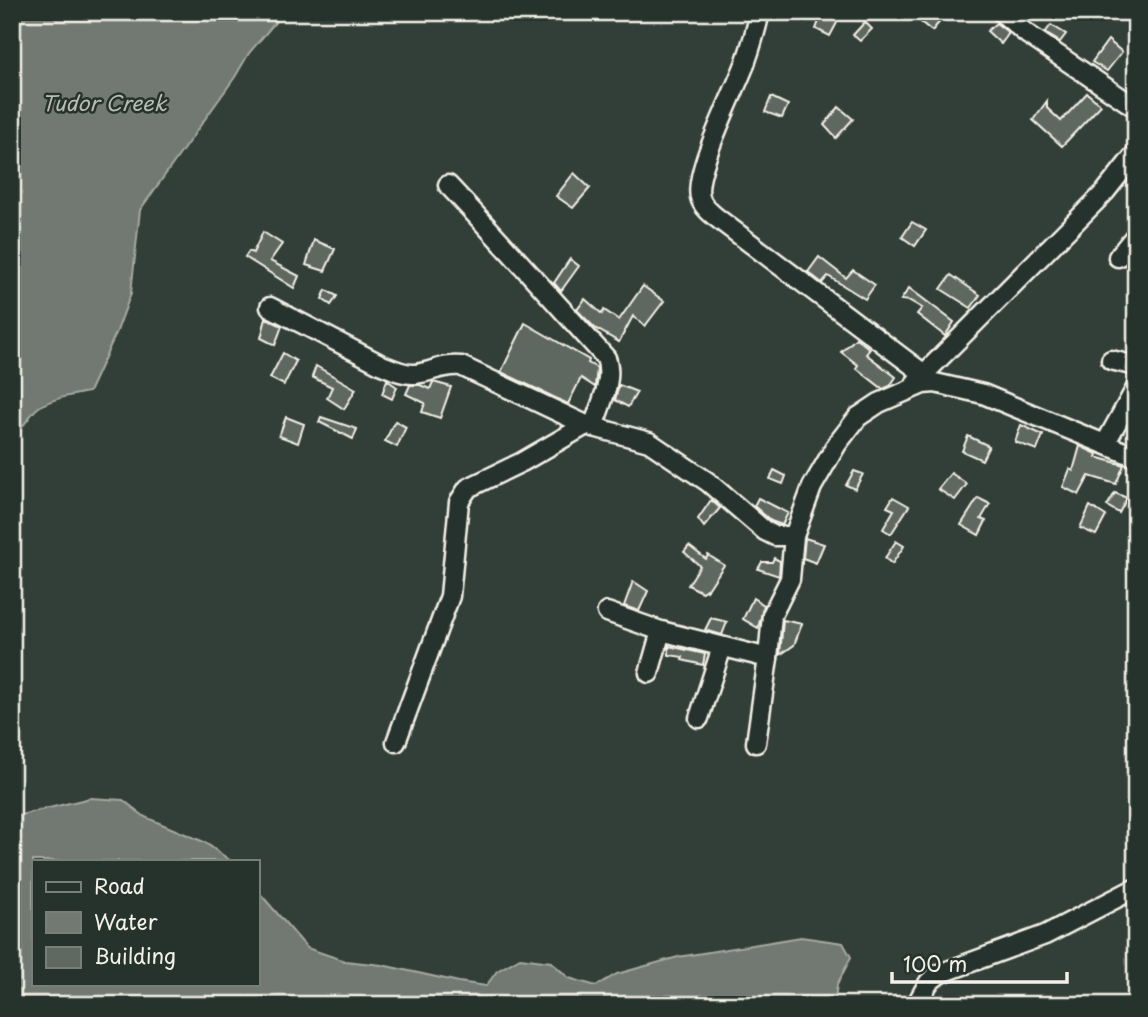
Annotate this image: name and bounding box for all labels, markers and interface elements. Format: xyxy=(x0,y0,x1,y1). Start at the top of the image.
water label: Tudor Creek xyxy=(41,86,168,118)
legend xyxy=(32,860,259,986)
text: Road xyxy=(94,869,145,901)
text: Water xyxy=(94,905,158,937)
text: Building xyxy=(94,939,176,971)
scale bar xyxy=(892,940,1068,984)
text: 100 m xyxy=(903,947,967,979)

